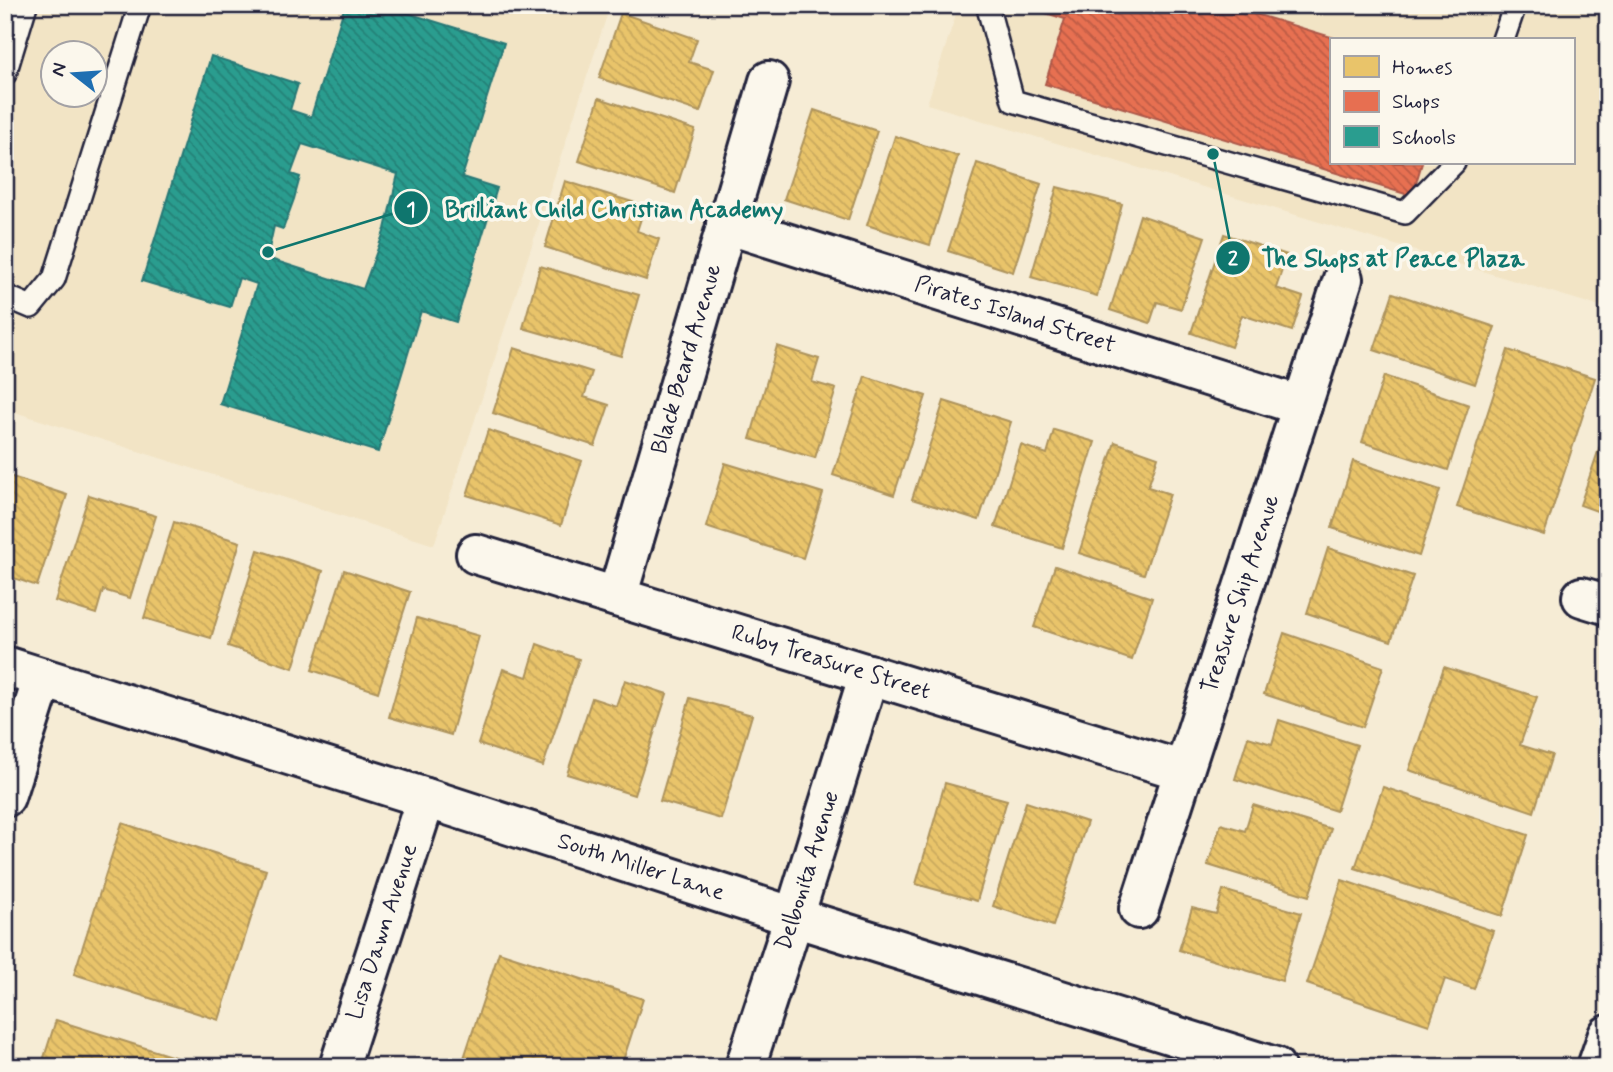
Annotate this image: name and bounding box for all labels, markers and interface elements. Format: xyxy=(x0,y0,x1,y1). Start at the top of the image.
north arrow xyxy=(38,38,108,108)
legend xyxy=(1330,38,1574,164)
text: Homes xyxy=(1392,54,1452,82)
text: N xyxy=(45,60,73,79)
text: Shops xyxy=(1392,88,1440,116)
text: Schools xyxy=(1392,124,1456,152)
callout: Brilliant Child Christian Academy xyxy=(393,186,799,231)
text: Brilliant Child Christian Academy xyxy=(445,195,783,226)
text: 1 xyxy=(406,196,416,224)
callout: The Shops at Peace Plaza xyxy=(1215,235,1536,280)
text: The Shops at Peace Plaza xyxy=(1261,244,1525,275)
text: 2 xyxy=(1228,245,1239,273)
street label: Black Beard Avenue xyxy=(645,260,729,458)
street label: Pirates Island Street xyxy=(911,270,1119,361)
street label: Treasure Ship Avenue xyxy=(1195,491,1287,697)
street label: Ruby Treasure Street xyxy=(728,618,934,707)
street label: Delbonita Avenue xyxy=(769,787,847,955)
street label: South Miller Lane xyxy=(554,826,728,908)
street label: Lisa Dawn Avenue xyxy=(340,840,425,1024)

